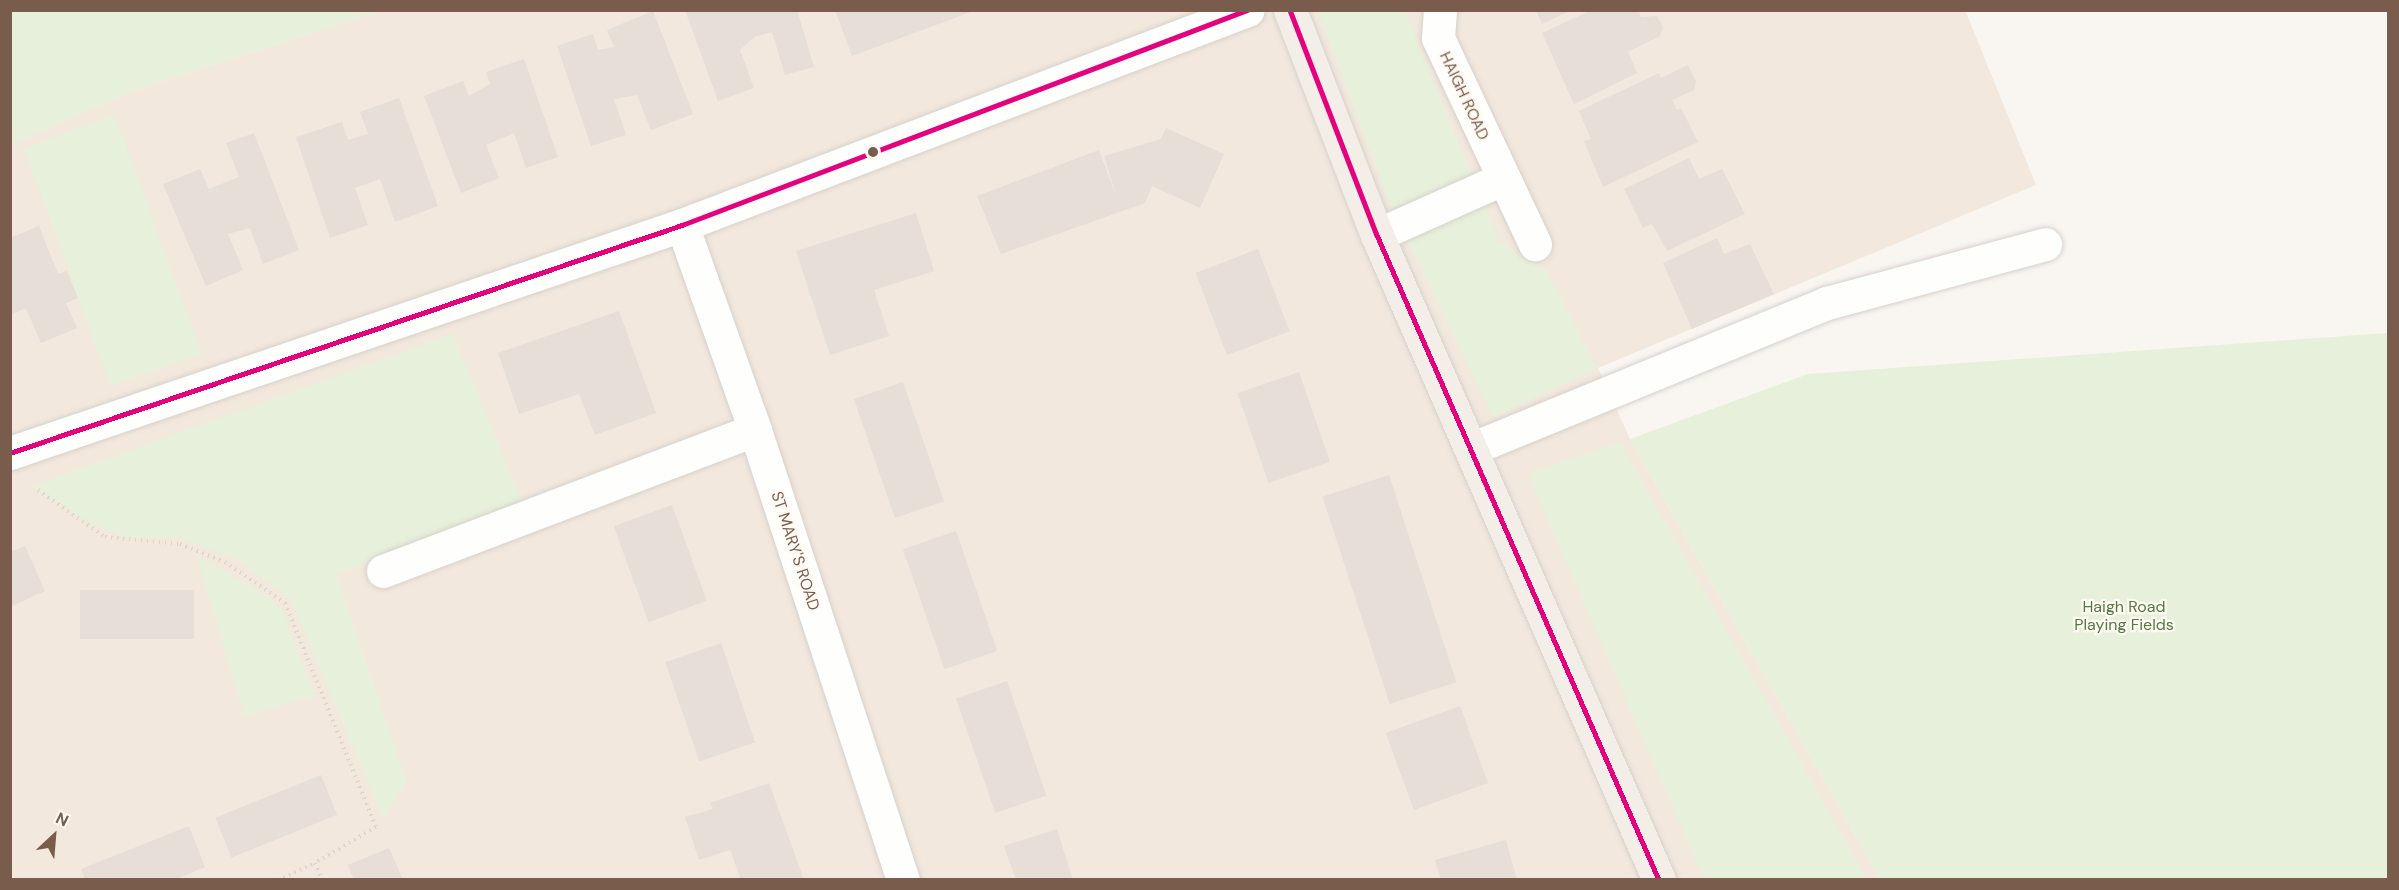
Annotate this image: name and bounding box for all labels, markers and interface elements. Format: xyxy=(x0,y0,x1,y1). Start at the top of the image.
street label: HAIGH ROAD xyxy=(1435,49,1493,143)
unlabelled marker xyxy=(867,146,879,158)
street label: ST MARY'S ROAD xyxy=(767,489,823,613)
park label: Haigh Road Playing Fields xyxy=(2074,597,2174,635)
north arrow xyxy=(24,806,84,866)
text: N xyxy=(52,807,72,831)

